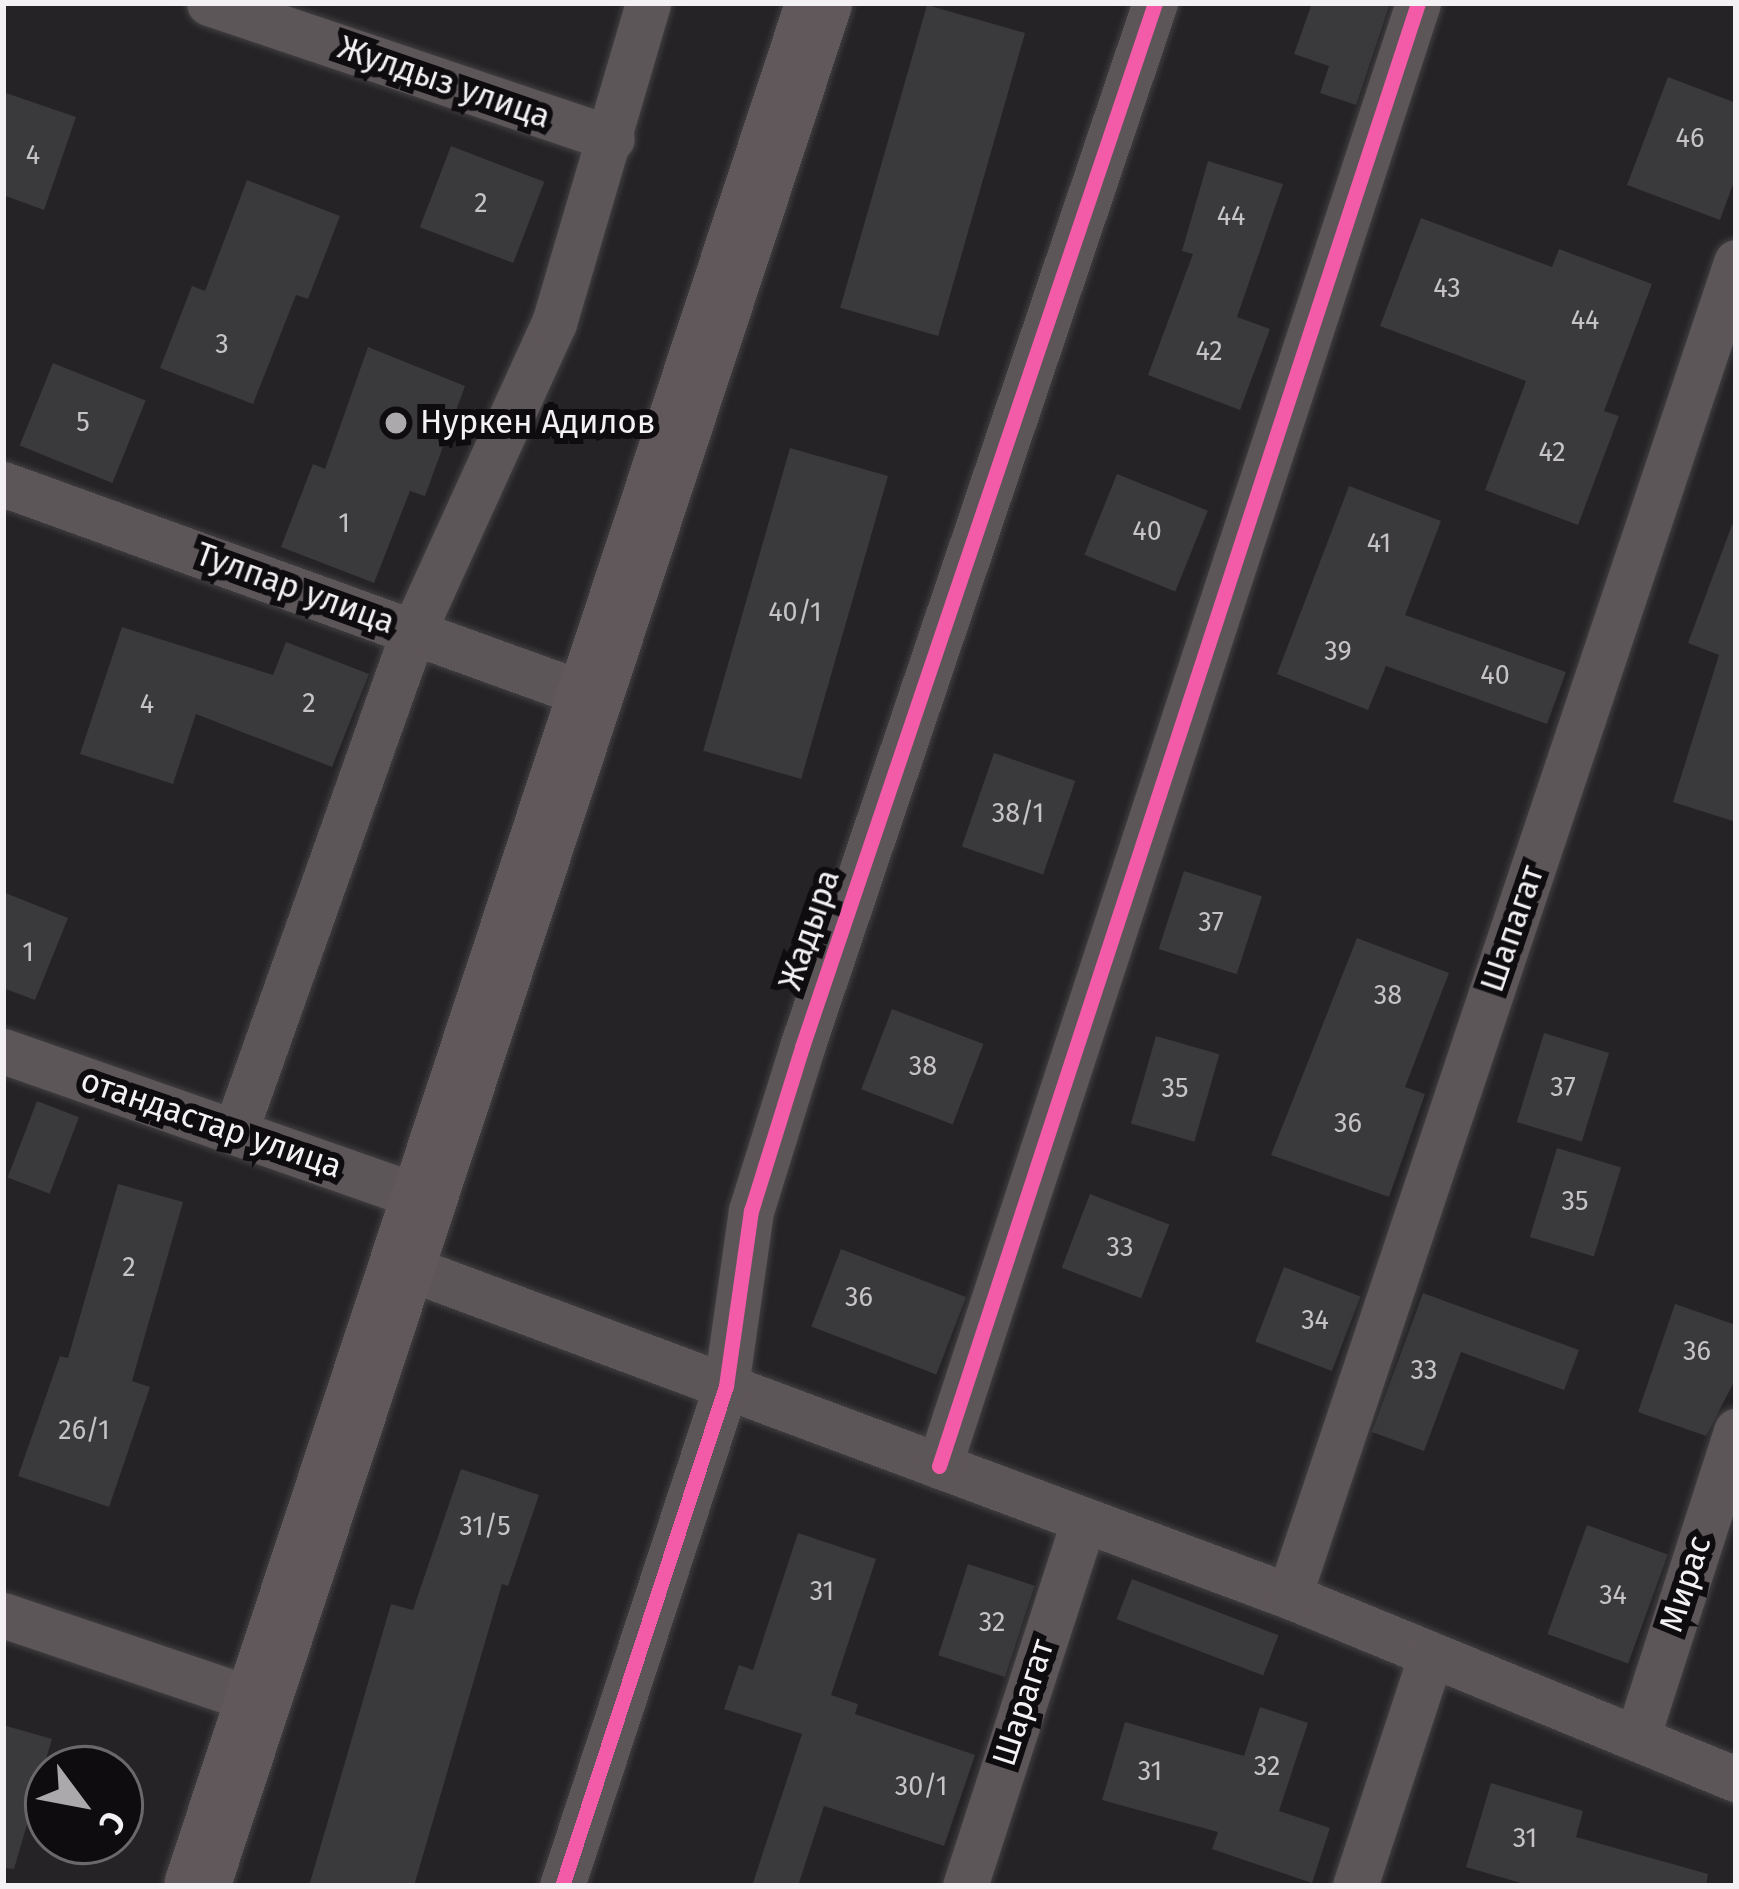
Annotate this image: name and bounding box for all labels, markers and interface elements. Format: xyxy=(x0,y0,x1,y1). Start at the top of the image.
street label: Жулдыз улица xyxy=(333,28,555,138)
house number: 46 xyxy=(1676,123,1704,155)
house number: 4 xyxy=(26,140,40,172)
house number: 2 xyxy=(474,188,488,220)
house number: 44 xyxy=(1217,201,1245,233)
house number: 43 xyxy=(1433,273,1461,305)
house number: 44 xyxy=(1571,305,1599,337)
house number: 3 xyxy=(215,329,229,361)
house number: 42 xyxy=(1195,336,1223,368)
place label: Нуркен Адилов xyxy=(420,403,655,443)
house number: 5 xyxy=(76,407,90,439)
marker: Нуркен Адилов xyxy=(383,410,409,436)
house number: 42 xyxy=(1538,437,1566,469)
house number: 1 xyxy=(338,508,350,540)
house number: 40 xyxy=(1132,516,1162,548)
house number: 41 xyxy=(1367,528,1391,560)
street label: Тулпар улица xyxy=(190,535,400,643)
house number: 40/1 xyxy=(768,597,822,629)
house number: 39 xyxy=(1324,636,1352,668)
house number: 40 xyxy=(1480,660,1510,692)
house number: 2 xyxy=(302,688,316,720)
house number: 4 xyxy=(140,689,154,721)
house number: 38/1 xyxy=(992,798,1044,830)
street label: Шапагат xyxy=(1473,861,1553,997)
street label: Жадыра xyxy=(771,865,849,995)
house number: 37 xyxy=(1198,907,1224,939)
house number: 1 xyxy=(22,937,34,969)
house number: 38 xyxy=(1374,980,1402,1012)
house number: 38 xyxy=(909,1051,937,1083)
street label: отандастар улица xyxy=(75,1061,347,1187)
house number: 37 xyxy=(1550,1072,1576,1104)
house number: 35 xyxy=(1162,1073,1188,1105)
house number: 36 xyxy=(1334,1108,1362,1140)
house number: 35 xyxy=(1562,1186,1588,1218)
house number: 33 xyxy=(1107,1232,1133,1264)
house number: 2 xyxy=(122,1252,136,1284)
house number: 36 xyxy=(845,1282,873,1314)
house number: 34 xyxy=(1301,1305,1329,1337)
house number: 36 xyxy=(1683,1336,1711,1368)
house number: 33 xyxy=(1411,1355,1437,1387)
house number: 26/1 xyxy=(58,1415,110,1447)
house number: 31/5 xyxy=(459,1511,511,1543)
street label: Мирас xyxy=(1652,1531,1720,1637)
house number: 31 xyxy=(810,1576,834,1608)
house number: 34 xyxy=(1599,1580,1627,1612)
house number: 32 xyxy=(979,1607,1005,1639)
street label: Шарагат xyxy=(985,1635,1063,1771)
north arrow xyxy=(24,1745,144,1865)
house number: 32 xyxy=(1254,1751,1280,1783)
house number: 31 xyxy=(1138,1756,1162,1788)
house number: 30/1 xyxy=(895,1771,947,1803)
text: С xyxy=(90,1804,134,1841)
house number: 31 xyxy=(1513,1823,1537,1855)

